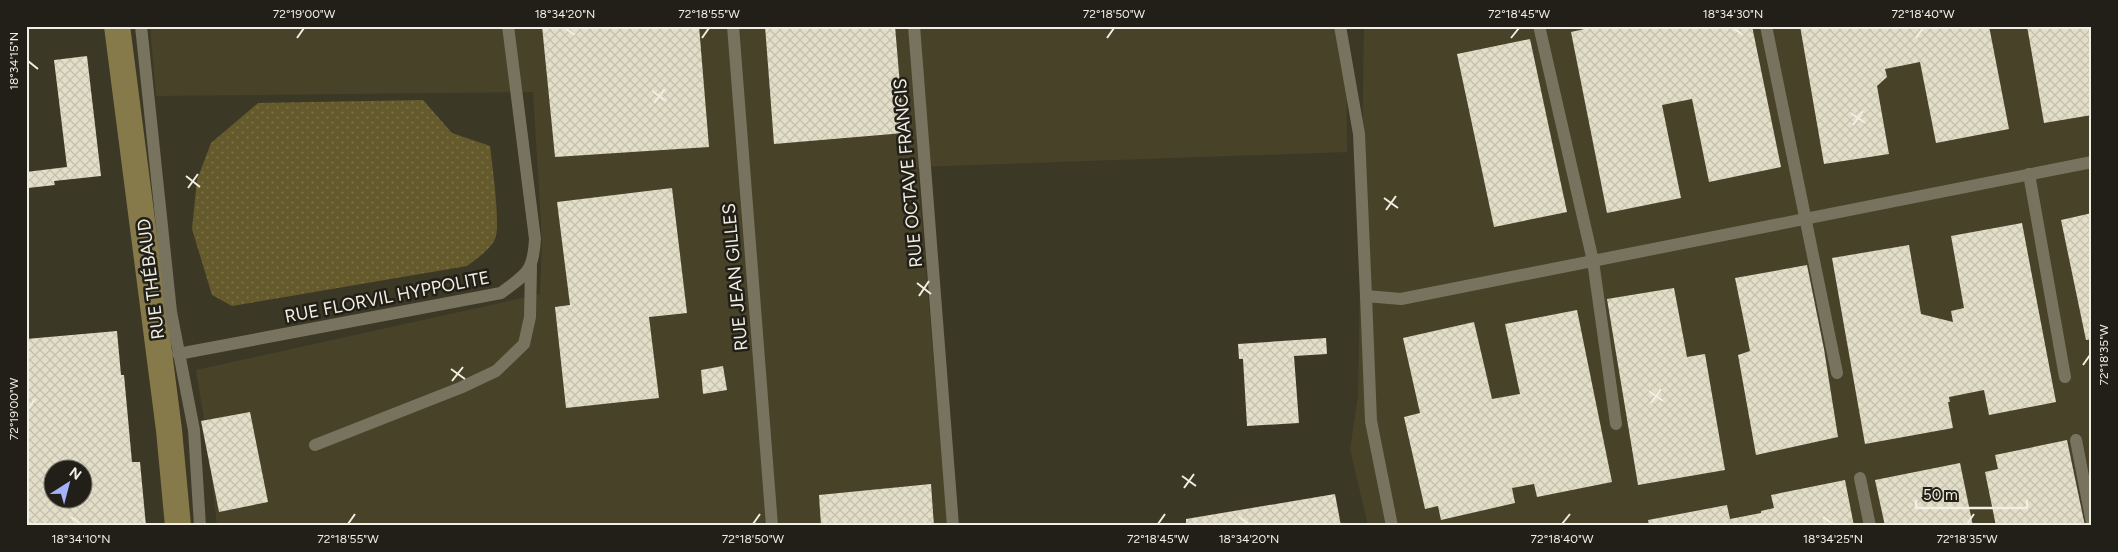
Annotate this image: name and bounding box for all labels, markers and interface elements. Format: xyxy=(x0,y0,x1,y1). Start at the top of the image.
text: 72°19'00"W xyxy=(273,7,336,21)
text: 18°34'20"N xyxy=(535,7,595,21)
text: 72°18'55"W xyxy=(678,7,740,21)
text: 72°18'50"W xyxy=(1083,7,1146,21)
text: 72°18'45"W xyxy=(1488,7,1550,21)
text: 18°34'30"N xyxy=(1703,7,1763,21)
text: 72°18'40"W xyxy=(1892,7,1955,21)
text: 18°34'15"N xyxy=(7,32,21,90)
street label: RUE OCTAVE FRANCIS xyxy=(889,77,927,269)
street label: RUE JEAN GILLES xyxy=(718,202,752,352)
street label: RUE THÉBAUD xyxy=(133,217,169,341)
street label: RUE FLORVIL HYPPOLITE xyxy=(283,266,491,328)
text: 72°18'35"W xyxy=(2097,324,2111,386)
text: 72°19'00"W xyxy=(7,377,21,440)
north arrow xyxy=(42,460,92,510)
text: N xyxy=(66,464,85,484)
scale bar xyxy=(1916,477,2027,509)
text: 50 m xyxy=(1923,486,1958,504)
text: 18°34'10"N xyxy=(52,532,110,546)
text: 72°18'55"W xyxy=(317,532,379,546)
text: 72°18'50"W xyxy=(722,532,785,546)
text: 72°18'45"W xyxy=(1127,532,1189,546)
text: 18°34'20"N xyxy=(1219,532,1279,546)
text: 72°18'40"W xyxy=(1531,532,1594,546)
text: 18°34'25"N xyxy=(1803,532,1863,546)
text: 72°18'35"W xyxy=(1936,532,1998,546)

